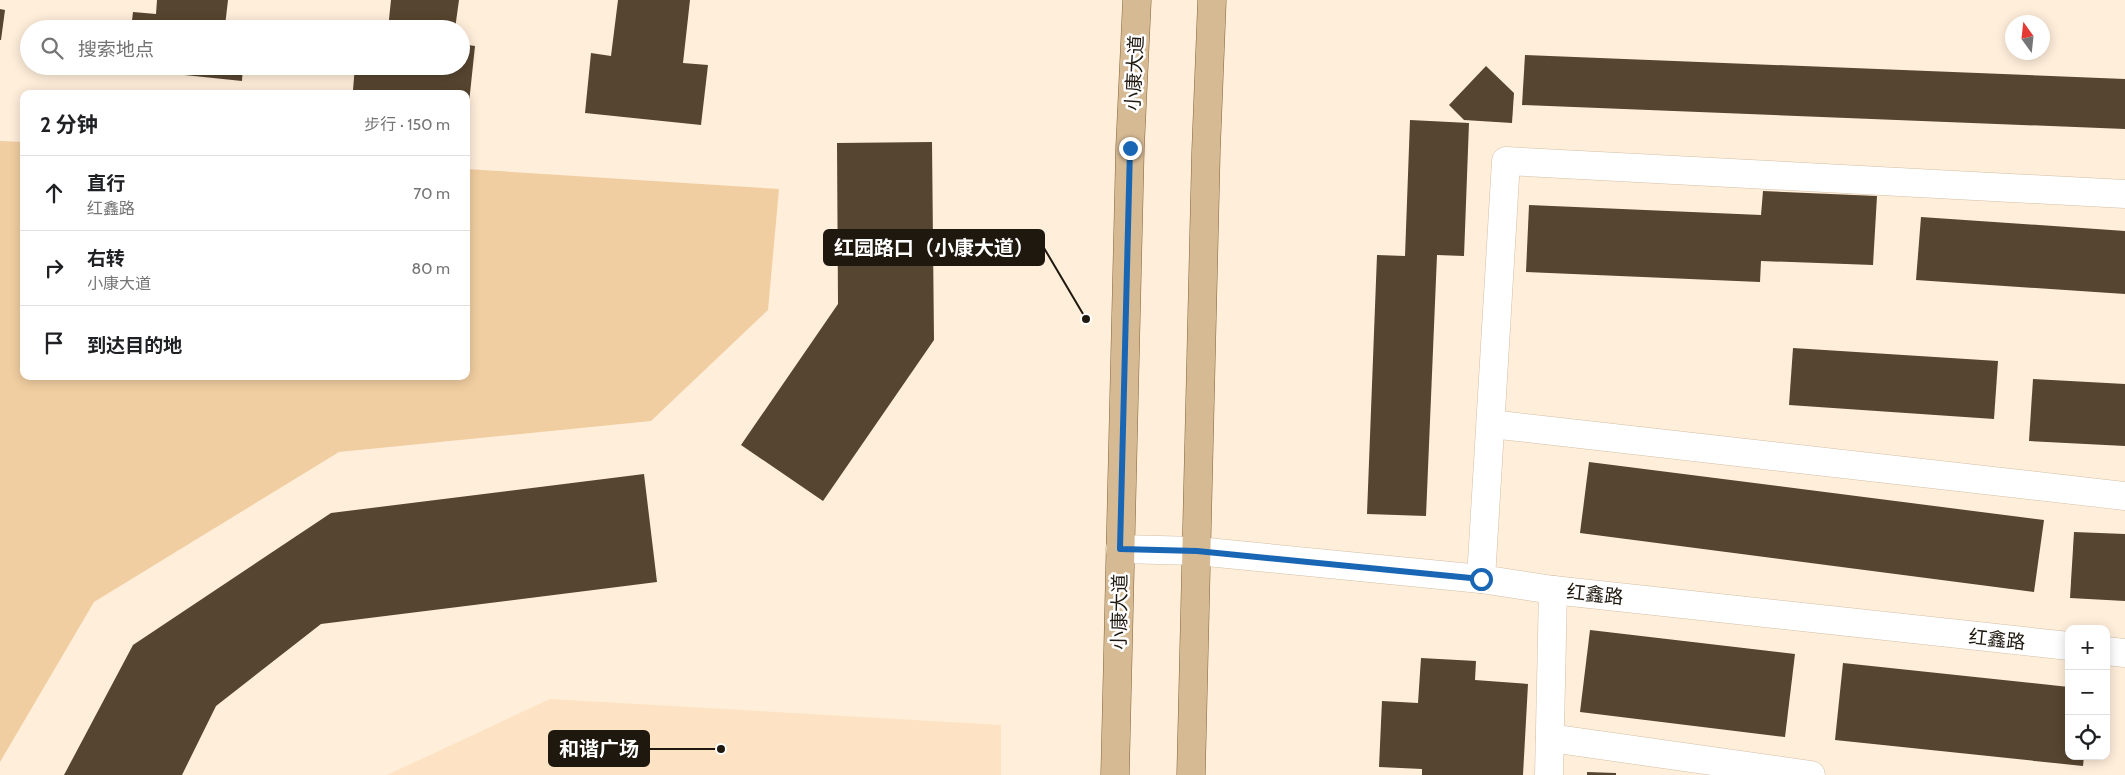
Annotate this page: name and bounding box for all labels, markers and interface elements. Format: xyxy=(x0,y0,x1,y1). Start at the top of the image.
north arrow xyxy=(2005,15,2050,60)
search box xyxy=(20,20,470,75)
icon: search xyxy=(38,34,66,62)
street label: 小康大道 xyxy=(1121,34,1148,112)
text: 搜索地点 xyxy=(78,38,154,61)
text: 2 分钟 xyxy=(40,112,98,137)
text: 步行 · 150 m xyxy=(364,115,450,134)
route end xyxy=(1119,137,1142,160)
text: 直行 xyxy=(87,172,125,195)
icon: ahead xyxy=(40,179,68,207)
text: 70 m xyxy=(413,184,450,203)
text: 红鑫路 xyxy=(87,199,135,218)
callout: 红园路口（小康大道） xyxy=(824,230,1044,265)
text: 红园路口（小康大道） xyxy=(834,236,1034,260)
text: 右转 xyxy=(87,247,125,270)
icon: right xyxy=(40,254,68,282)
text: 80 m xyxy=(412,259,450,278)
text: 小康大道 xyxy=(87,274,151,293)
icon: arrive xyxy=(40,329,68,357)
text: 到达目的地 xyxy=(87,334,182,357)
route start xyxy=(1470,568,1493,591)
street label: 小康大道 xyxy=(1107,574,1132,650)
street label: 红鑫路 xyxy=(1565,580,1625,609)
street label: 红鑫路 xyxy=(1967,625,2027,654)
map controls xyxy=(2065,625,2110,760)
button: + xyxy=(2065,625,2110,670)
button: − xyxy=(2065,670,2110,715)
button: locate xyxy=(2065,715,2110,760)
callout: 和谐广场 xyxy=(549,731,649,766)
text: 和谐广场 xyxy=(559,737,639,761)

